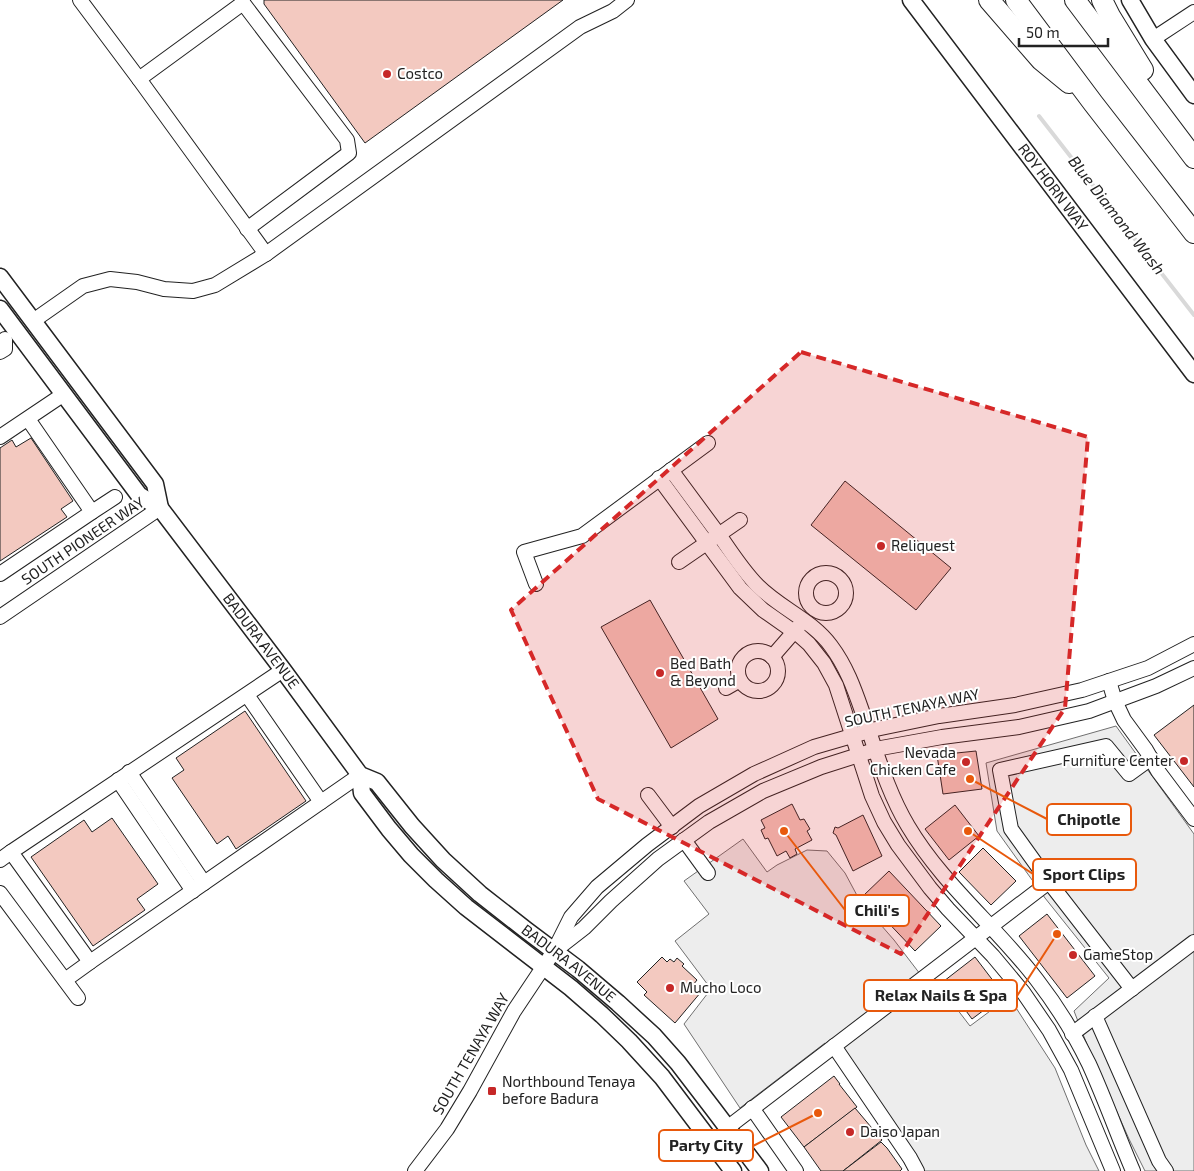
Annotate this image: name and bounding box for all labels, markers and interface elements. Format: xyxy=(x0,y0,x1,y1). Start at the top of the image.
scale bar xyxy=(1019,15,1108,47)
text: 50 m xyxy=(1026,23,1060,41)
place label: Costco xyxy=(397,64,443,82)
marker: Costco xyxy=(381,68,393,80)
street label: ROY HORN WAY xyxy=(1015,140,1093,234)
water label: Blue Diamond Wash xyxy=(1065,151,1170,278)
street label: SOUTH PIONEER WAY xyxy=(18,492,148,588)
place label: Reliquest xyxy=(891,536,955,554)
marker: Reliquest xyxy=(875,540,887,552)
street label: BADURA AVENUE xyxy=(220,589,304,692)
place label: Bed Bath & Beyond xyxy=(670,654,736,689)
marker: Bed Bath & Beyond xyxy=(654,667,666,679)
street label: SOUTH TENAYA WAY xyxy=(843,684,981,730)
place label: Nevada Chicken Cafe xyxy=(870,743,956,778)
place label: Furniture Center xyxy=(1063,751,1174,769)
marker: Furniture Center xyxy=(1178,755,1190,767)
marker: Nevada Chicken Cafe xyxy=(960,756,972,768)
callout: Chipotle xyxy=(1047,804,1131,835)
text: Chipotle xyxy=(1057,809,1121,828)
callout: Sport Clips xyxy=(1033,859,1136,890)
text: Sport Clips xyxy=(1043,864,1125,883)
callout: Chili's xyxy=(845,895,909,926)
text: Chili's xyxy=(855,900,900,919)
street label: BADURA AVENUE xyxy=(518,920,620,1005)
place label: GameStop xyxy=(1083,945,1153,963)
marker: GameStop xyxy=(1067,949,1079,961)
place label: Mucho Loco xyxy=(680,978,762,996)
callout: Relax Nails & Spa xyxy=(864,980,1017,1011)
marker: Mucho Loco xyxy=(664,982,676,994)
text: Relax Nails & Spa xyxy=(875,985,1007,1004)
street label: SOUTH TENAYA WAY xyxy=(428,989,512,1117)
place label: Northbound Tenaya before Badura xyxy=(502,1072,636,1107)
marker: Northbound Tenaya before Badura xyxy=(486,1085,498,1097)
place label: Daiso Japan xyxy=(860,1122,940,1140)
marker: Daiso Japan xyxy=(844,1126,856,1138)
callout: Party City xyxy=(659,1130,753,1161)
text: Party City xyxy=(669,1135,743,1155)

